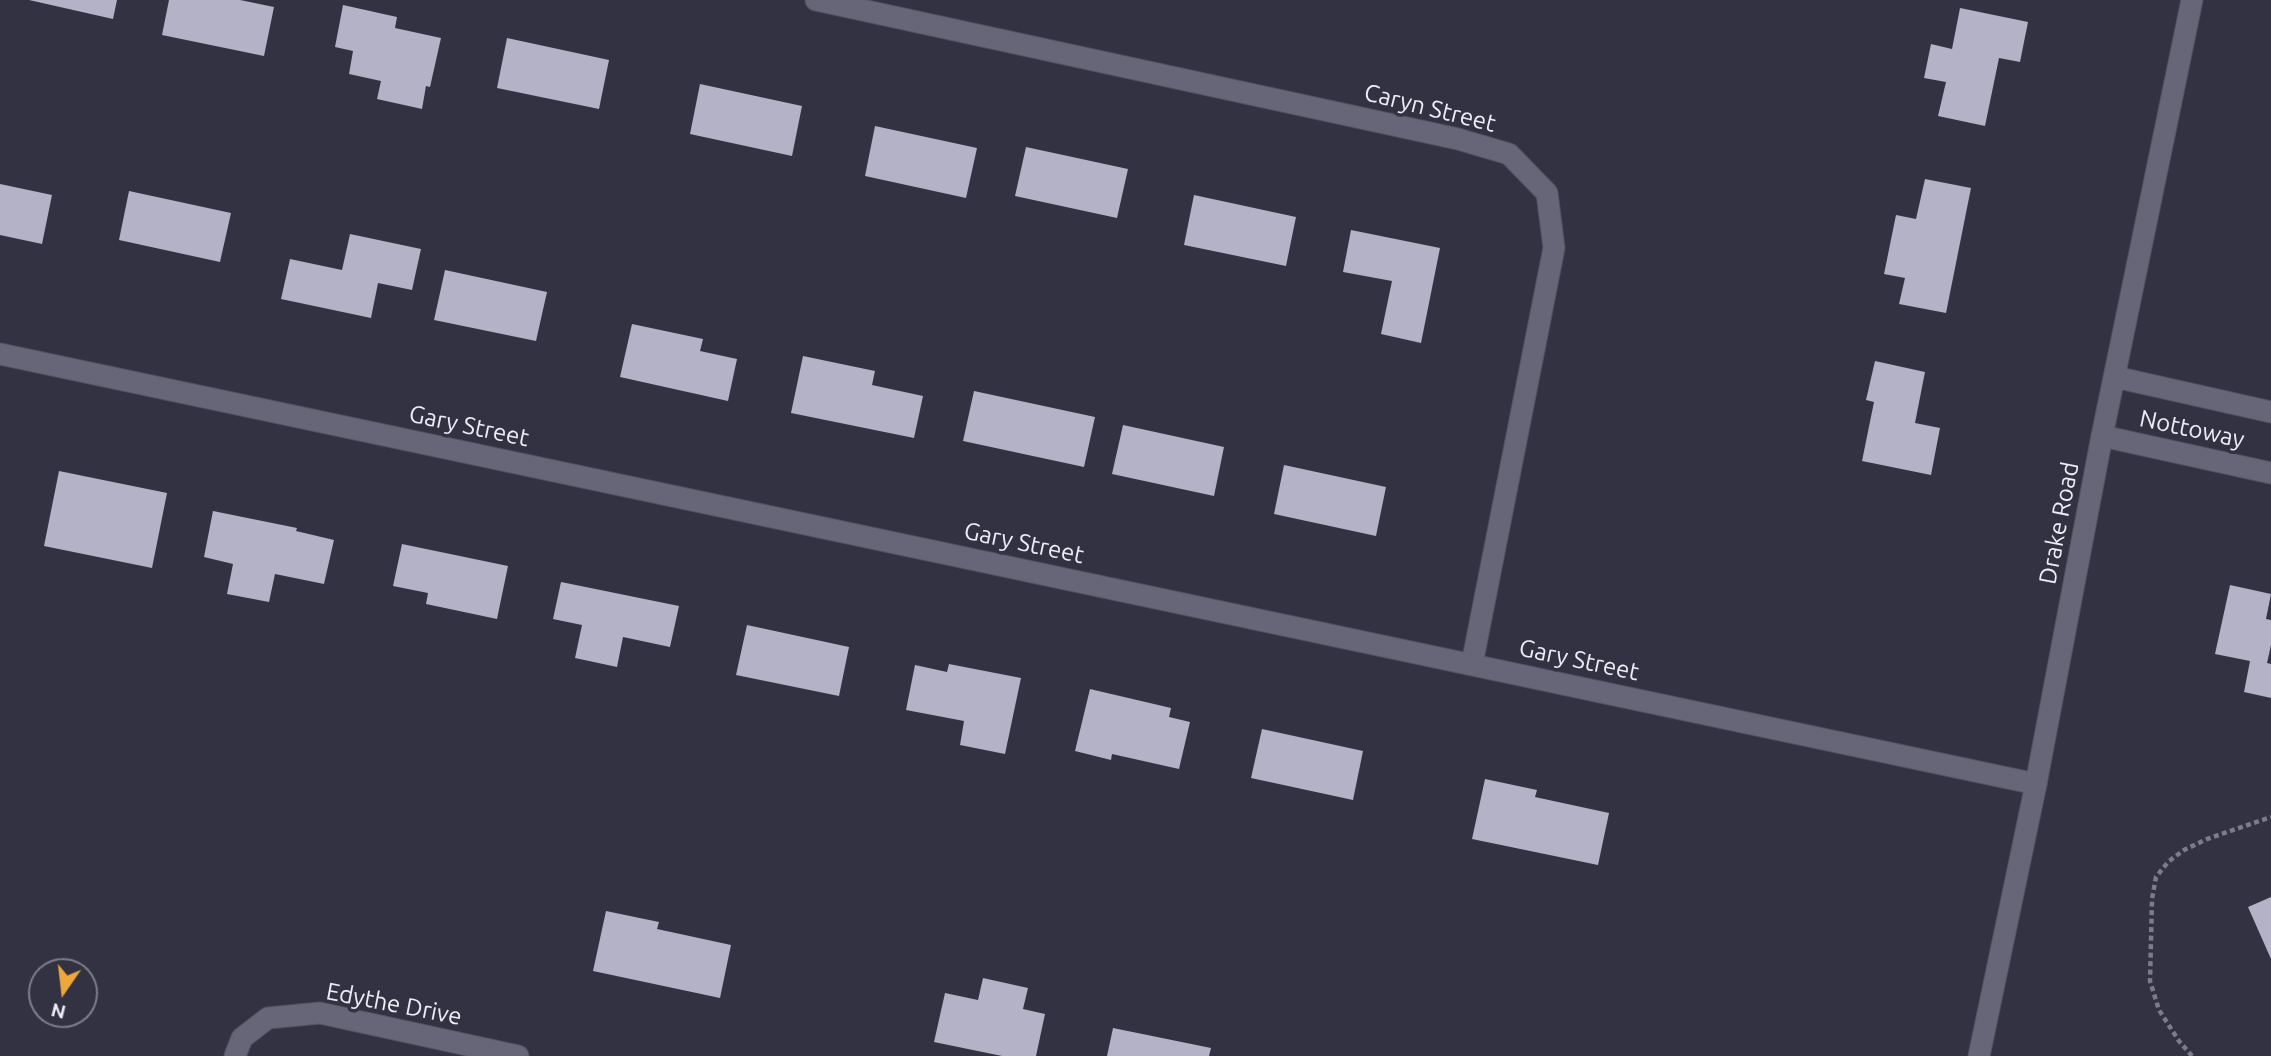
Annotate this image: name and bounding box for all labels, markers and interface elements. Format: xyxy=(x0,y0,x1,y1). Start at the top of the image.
street label: Caryn Street xyxy=(1361,78,1499,138)
street label: Gary Street xyxy=(406,399,532,453)
street label: Nottoway xyxy=(2137,404,2247,454)
street label: Drake Road xyxy=(2033,459,2085,587)
street label: Gary Street xyxy=(961,516,1087,570)
street label: Gary Street xyxy=(1516,633,1642,687)
north arrow xyxy=(28,958,98,1028)
street label: Edythe Drive xyxy=(324,977,464,1031)
text: N xyxy=(49,999,68,1024)

